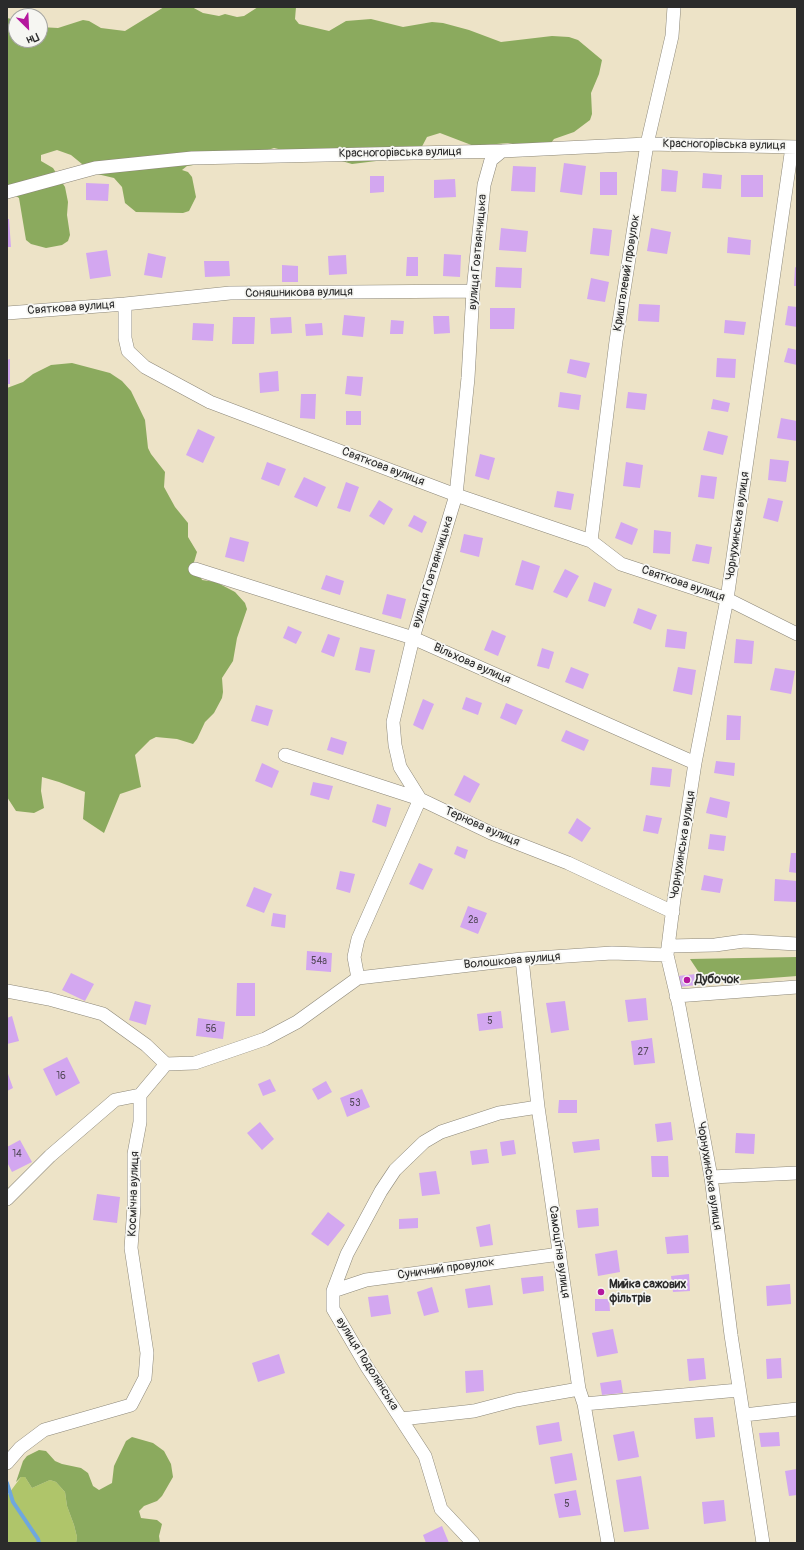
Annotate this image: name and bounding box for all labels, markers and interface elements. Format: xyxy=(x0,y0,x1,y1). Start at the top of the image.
north arrow xyxy=(8,8,48,48)
text: Пн xyxy=(25,30,41,47)
street label: Красногорівська вулиця xyxy=(663,137,785,153)
street label: Красногорівська вулиця xyxy=(339,145,461,161)
street label: вулиця Говтвянчицька xyxy=(466,193,490,311)
street label: Кришталевий провулок xyxy=(611,214,643,332)
street label: Соняшникова вулиця xyxy=(245,285,353,301)
street label: Святкова вулиця xyxy=(27,298,115,318)
street label: Святкова вулиця xyxy=(340,445,426,489)
street label: Чорнухинська вулиця xyxy=(723,471,753,581)
street label: вулиця Говтвянчицька xyxy=(409,514,457,630)
street label: Святкова вулиця xyxy=(639,563,727,605)
street label: Вільхова вулиця xyxy=(431,641,513,687)
street label: Чорнухинська вулиця xyxy=(667,790,699,900)
street label: Тернова вулиця xyxy=(442,804,522,850)
house number: 2а xyxy=(468,914,478,926)
street label: Волошкова вулиця xyxy=(463,950,561,972)
house number: 54а xyxy=(311,955,327,967)
place label: Дубочок xyxy=(695,973,739,987)
marker: Дубочок xyxy=(682,975,692,985)
house number: 5 xyxy=(487,1015,493,1027)
house number: 56 xyxy=(205,1023,217,1035)
house number: 27 xyxy=(638,1046,648,1058)
house number: 16 xyxy=(56,1070,66,1082)
house number: 53 xyxy=(350,1097,360,1109)
street label: Чорнухинська вулиця xyxy=(693,1121,725,1231)
house number: 14 xyxy=(12,1148,22,1160)
street label: Космічна вулиця xyxy=(125,1151,143,1237)
street label: Самоцітна вулиця xyxy=(545,1205,573,1299)
street label: Суничний провулок xyxy=(397,1255,495,1283)
place label: Мийка сажових фільтрів xyxy=(609,1278,686,1306)
marker: Мийка сажових фільтрів xyxy=(596,1287,606,1297)
street label: вулиця Подолянська xyxy=(333,1315,401,1413)
house number: 5 xyxy=(564,1498,570,1510)

